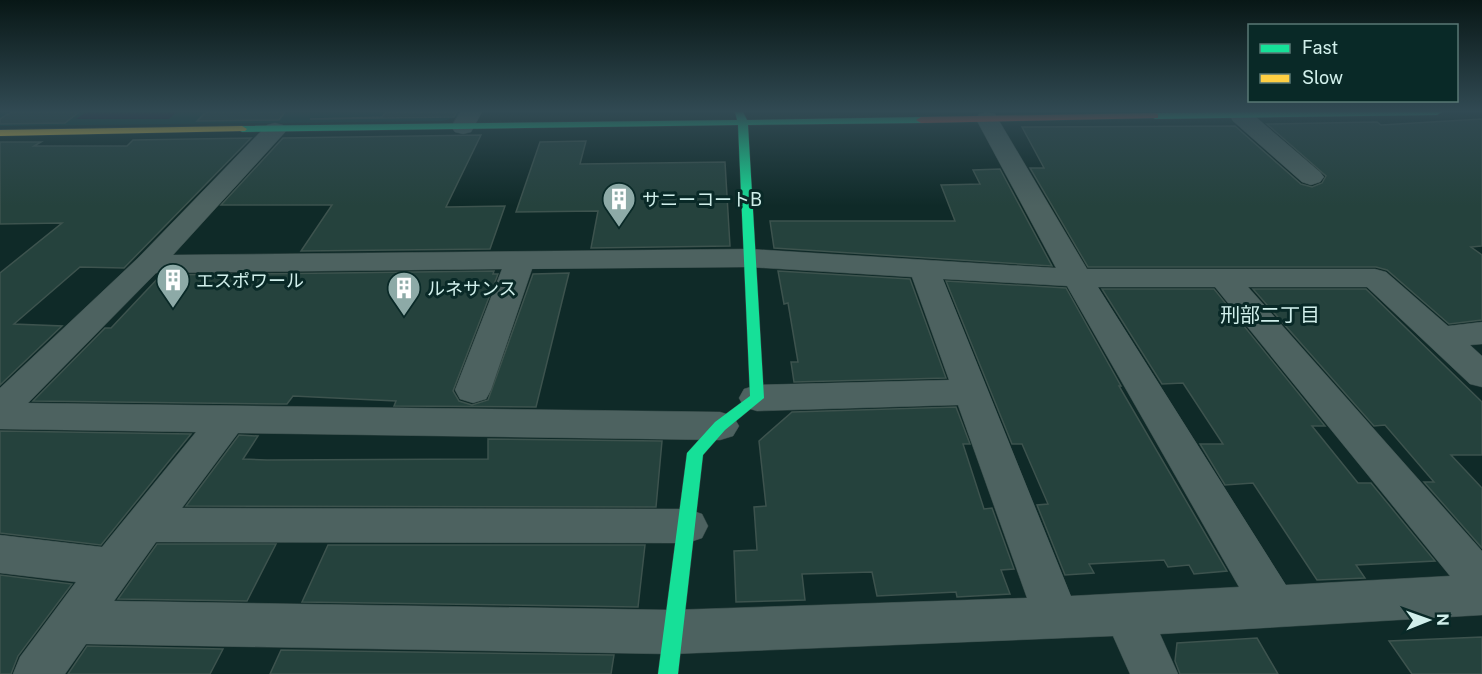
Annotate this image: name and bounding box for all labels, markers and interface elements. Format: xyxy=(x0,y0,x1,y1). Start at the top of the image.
legend xyxy=(1248,24,1458,102)
text: Fast xyxy=(1302,37,1338,58)
text: Slow xyxy=(1302,67,1343,88)
building icon: サニーコートB xyxy=(601,181,637,228)
place label: サニーコートB xyxy=(642,189,762,210)
building icon: エスポワール xyxy=(155,262,191,309)
place label: エスポワール xyxy=(196,270,304,291)
building icon: ルネサンス xyxy=(386,270,422,317)
place label: ルネサンス xyxy=(427,278,517,299)
district label: 刑部二丁目 xyxy=(1220,303,1320,327)
north arrow xyxy=(1398,590,1458,650)
text: N xyxy=(1433,613,1452,626)

